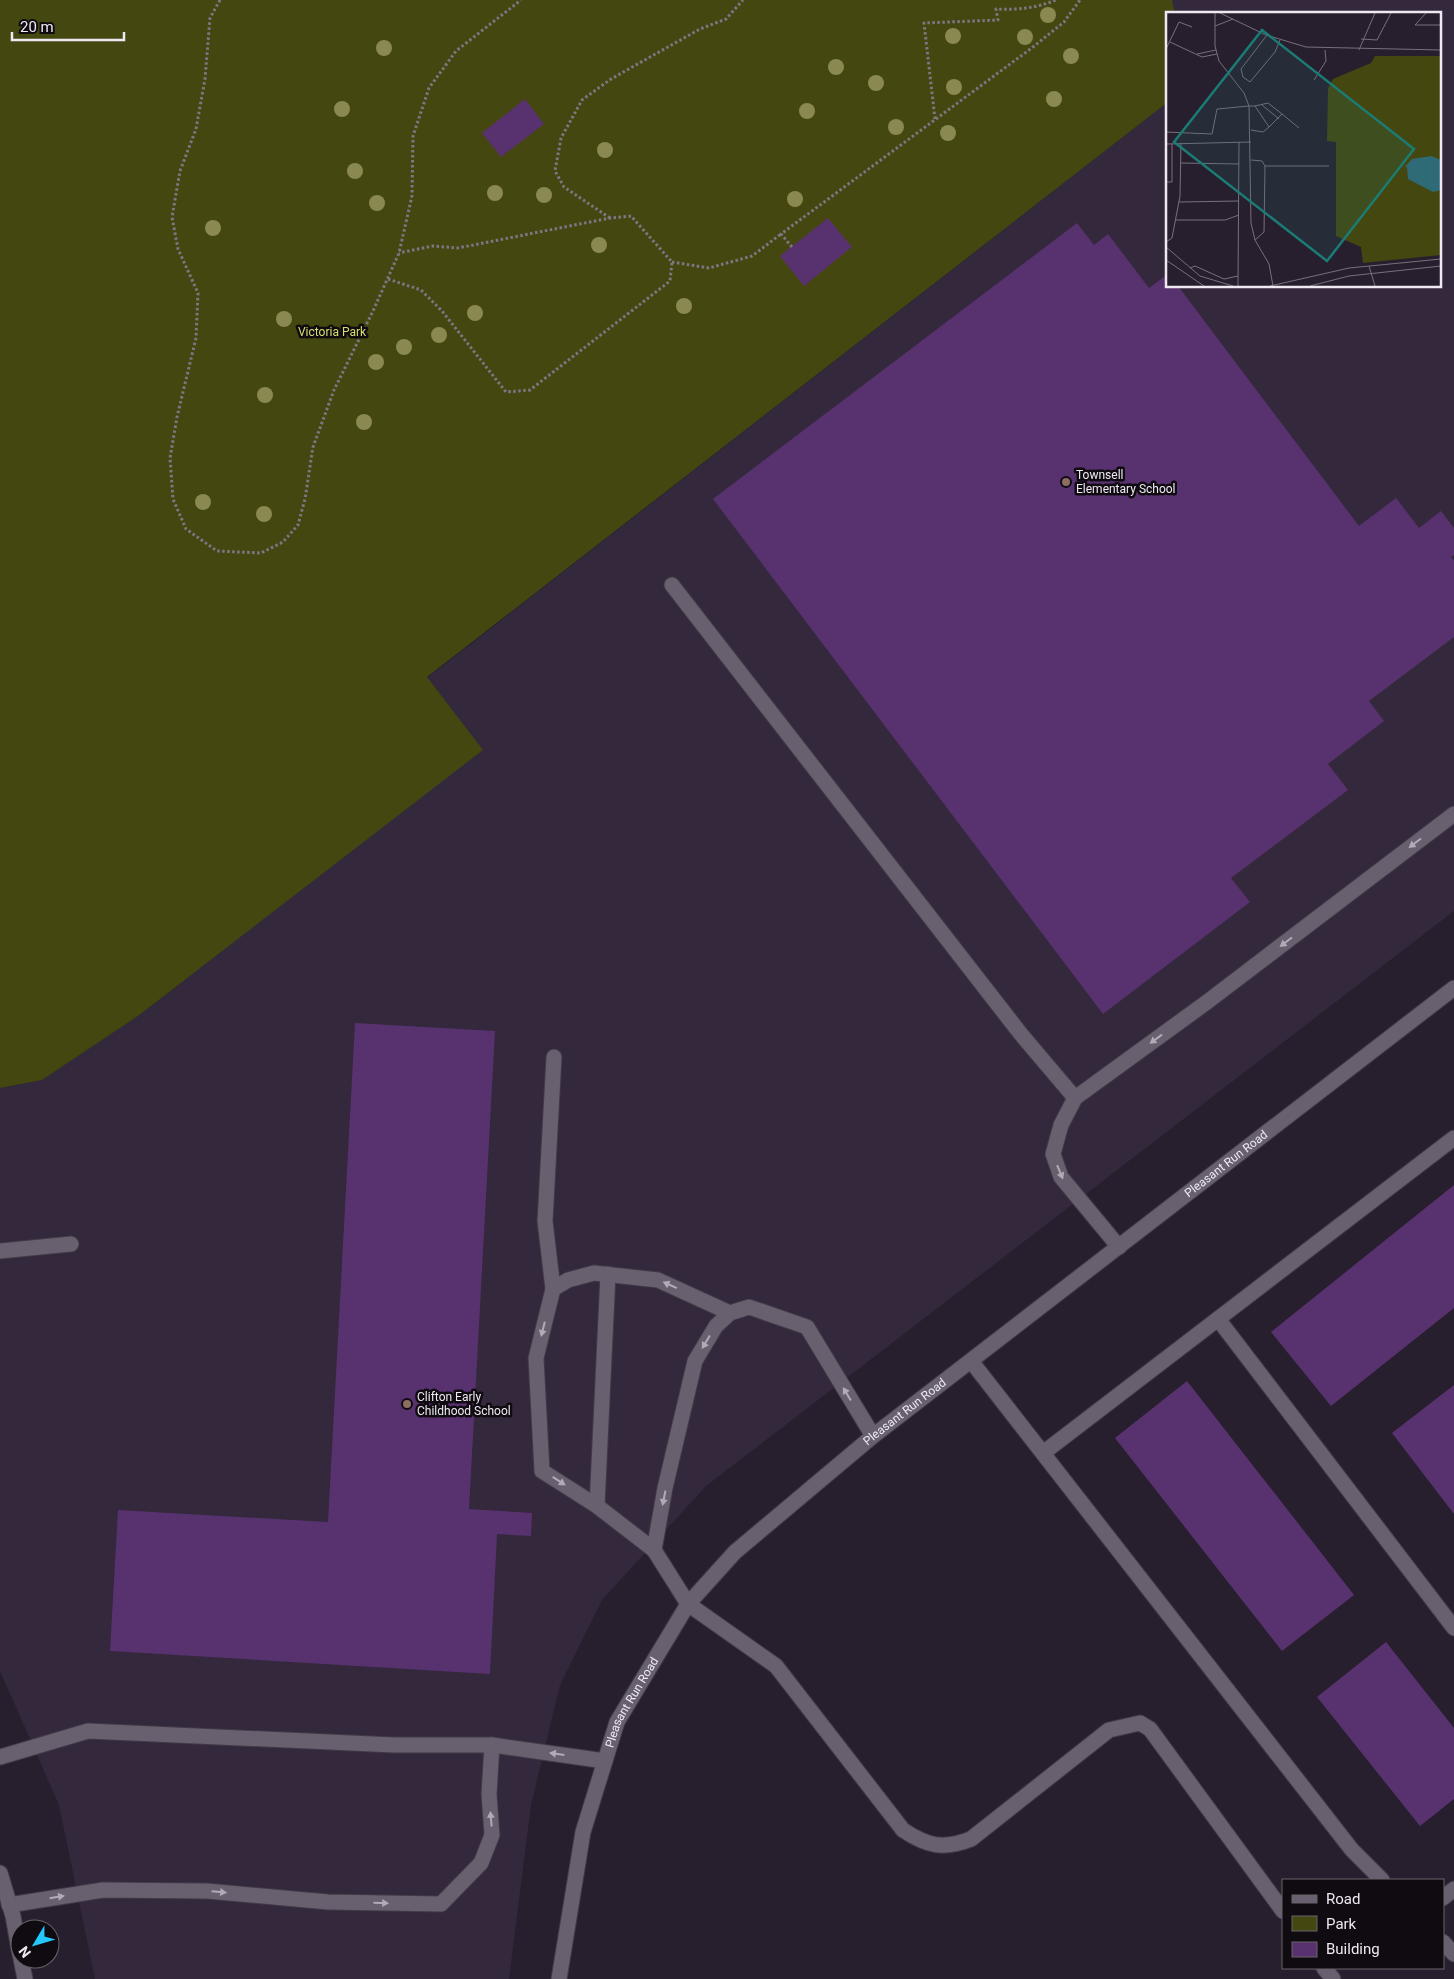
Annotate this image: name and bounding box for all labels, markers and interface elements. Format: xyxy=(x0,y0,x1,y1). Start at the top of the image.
scale bar xyxy=(12,10,125,42)
inset map xyxy=(1166,12,1442,288)
text: 20 m xyxy=(20,18,54,36)
park label: Victoria Park xyxy=(298,325,367,339)
place label: Townsell Elementary School xyxy=(1076,468,1176,496)
marker: Townsell Elementary School xyxy=(1060,476,1072,488)
one-way arrow xyxy=(1408,838,1422,848)
one-way arrow xyxy=(1279,937,1293,947)
one-way arrow xyxy=(1149,1034,1163,1044)
street label: Pleasant Run Road xyxy=(1182,1127,1270,1200)
one-way arrow xyxy=(1056,1165,1064,1179)
one-way arrow xyxy=(663,1281,677,1289)
one-way arrow xyxy=(539,1321,547,1336)
one-way arrow xyxy=(702,1336,711,1349)
street label: Pleasant Run Road xyxy=(860,1375,949,1448)
one-way arrow xyxy=(843,1388,852,1401)
place label: Clifton Early Childhood School xyxy=(417,1390,511,1418)
marker: Clifton Early Childhood School xyxy=(401,1398,413,1410)
one-way arrow xyxy=(552,1476,565,1486)
one-way arrow xyxy=(659,1490,667,1506)
street label: Pleasant Run Road xyxy=(602,1655,661,1749)
one-way arrow xyxy=(549,1750,565,1758)
one-way arrow xyxy=(486,1811,494,1827)
legend xyxy=(1282,1879,1444,1969)
one-way arrow xyxy=(212,1888,228,1896)
text: Road xyxy=(1326,1890,1360,1908)
one-way arrow xyxy=(50,1892,66,1900)
one-way arrow xyxy=(374,1899,390,1907)
text: Park xyxy=(1326,1915,1357,1933)
north arrow xyxy=(10,1919,60,1969)
text: Building xyxy=(1326,1940,1380,1958)
text: N xyxy=(15,1943,34,1961)

